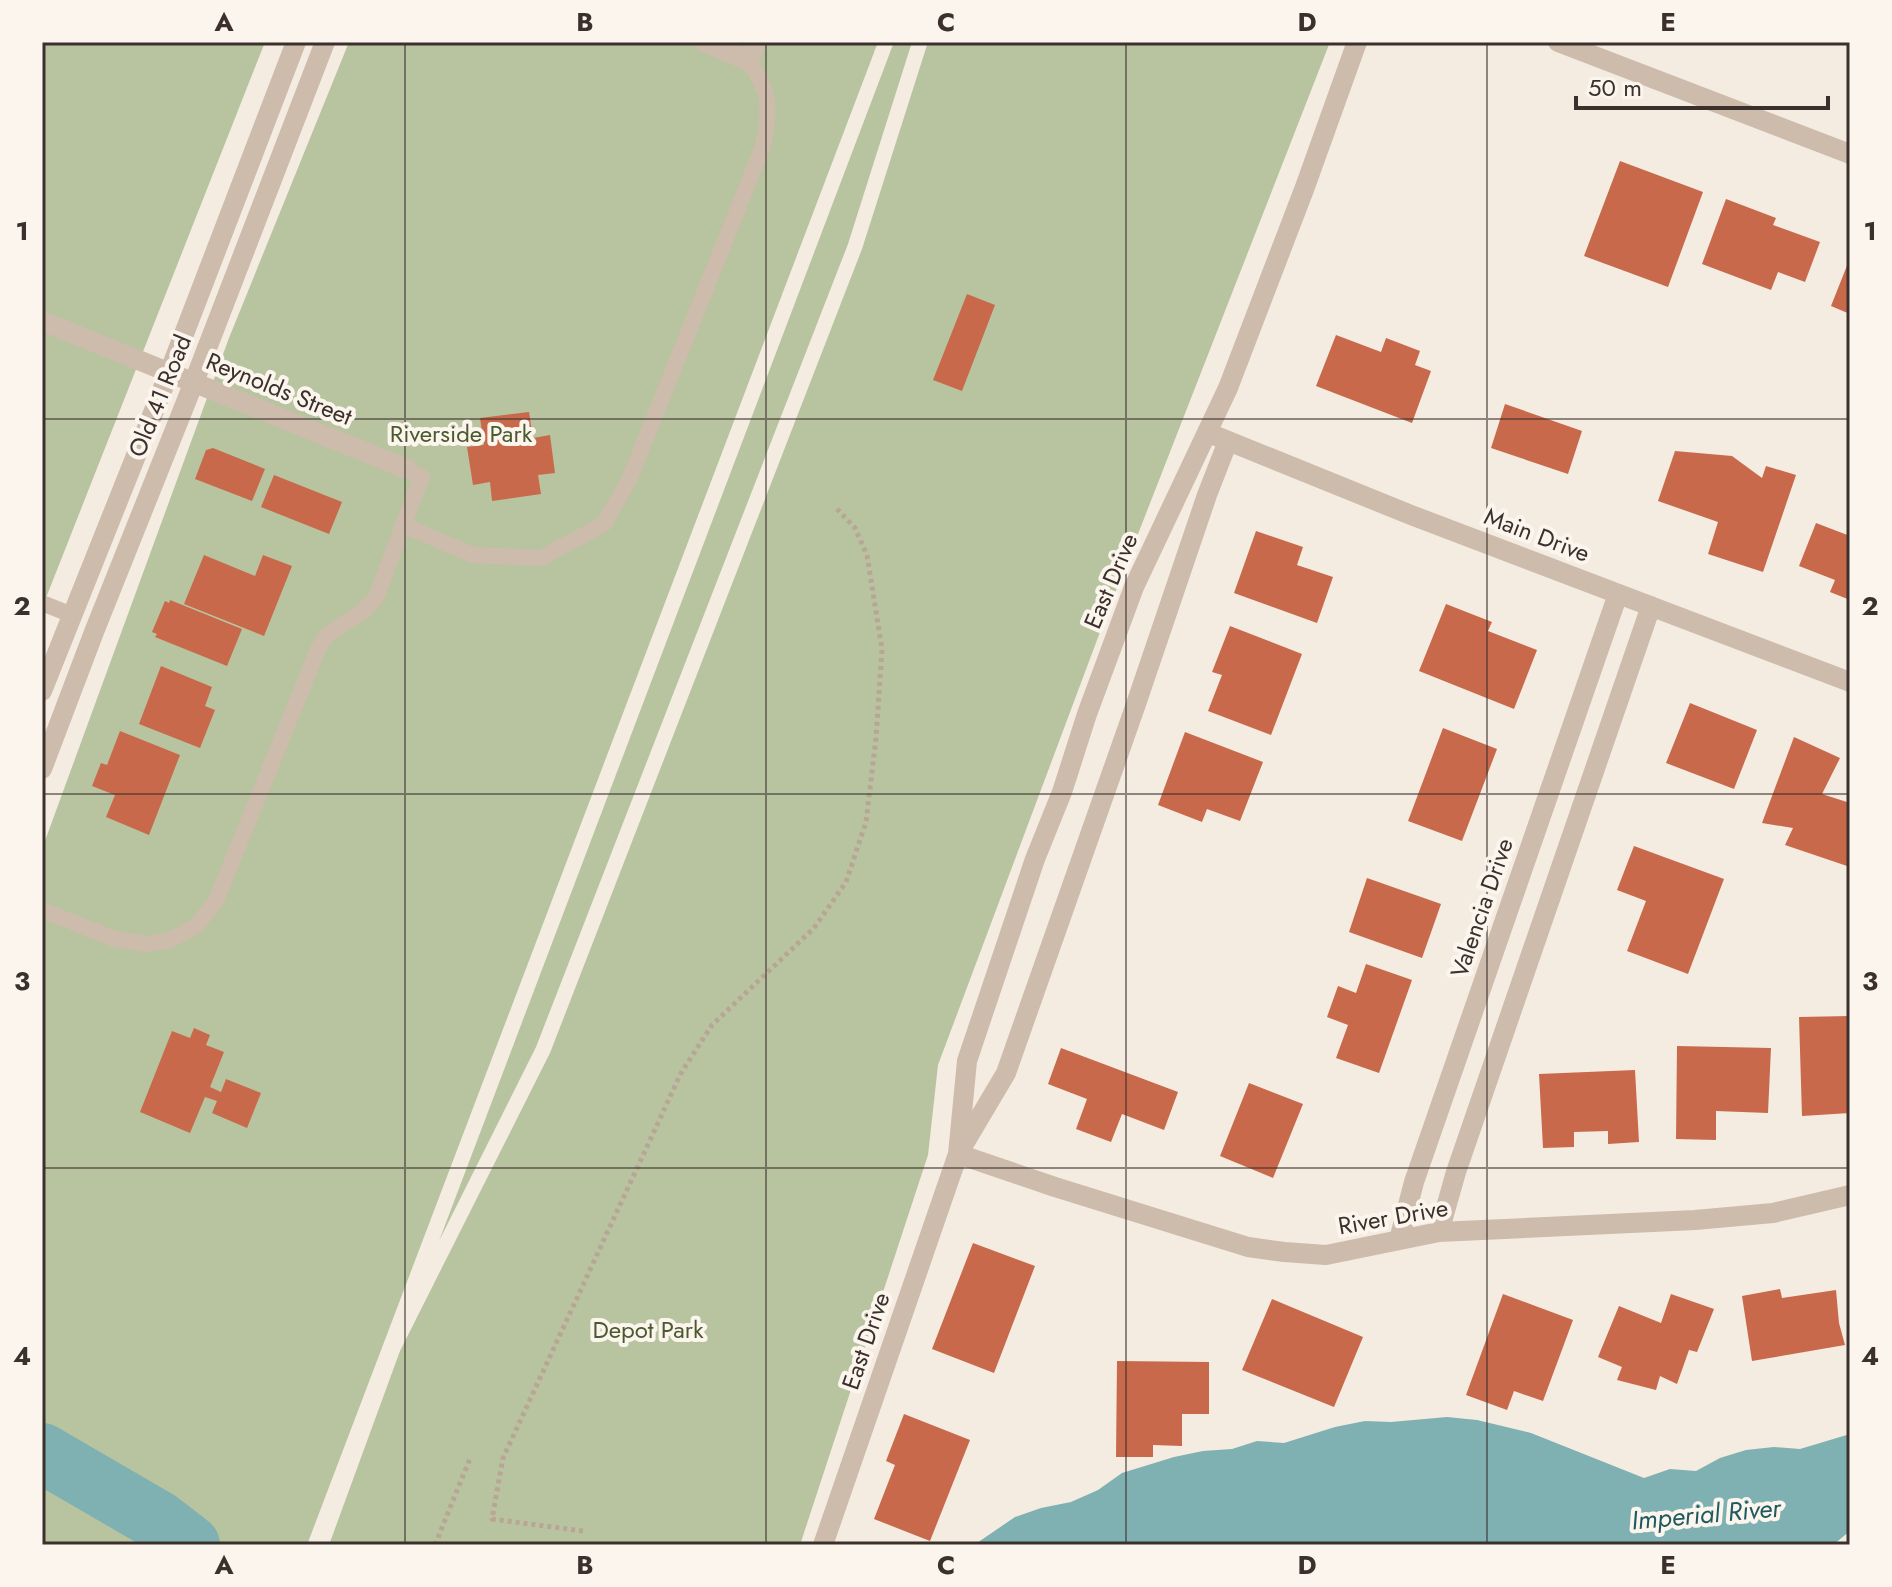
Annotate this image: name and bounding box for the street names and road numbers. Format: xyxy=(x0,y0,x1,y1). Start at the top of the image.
street label: Old 41 Road xyxy=(119,329,200,462)
street label: Reynolds Street xyxy=(201,343,358,434)
street label: Main Drive xyxy=(1479,498,1595,571)
street label: East Drive xyxy=(1075,528,1146,634)
street label: Valencia Drive xyxy=(1441,833,1522,982)
street label: River Drive xyxy=(1335,1190,1451,1243)
street label: East Drive xyxy=(833,1288,898,1394)

